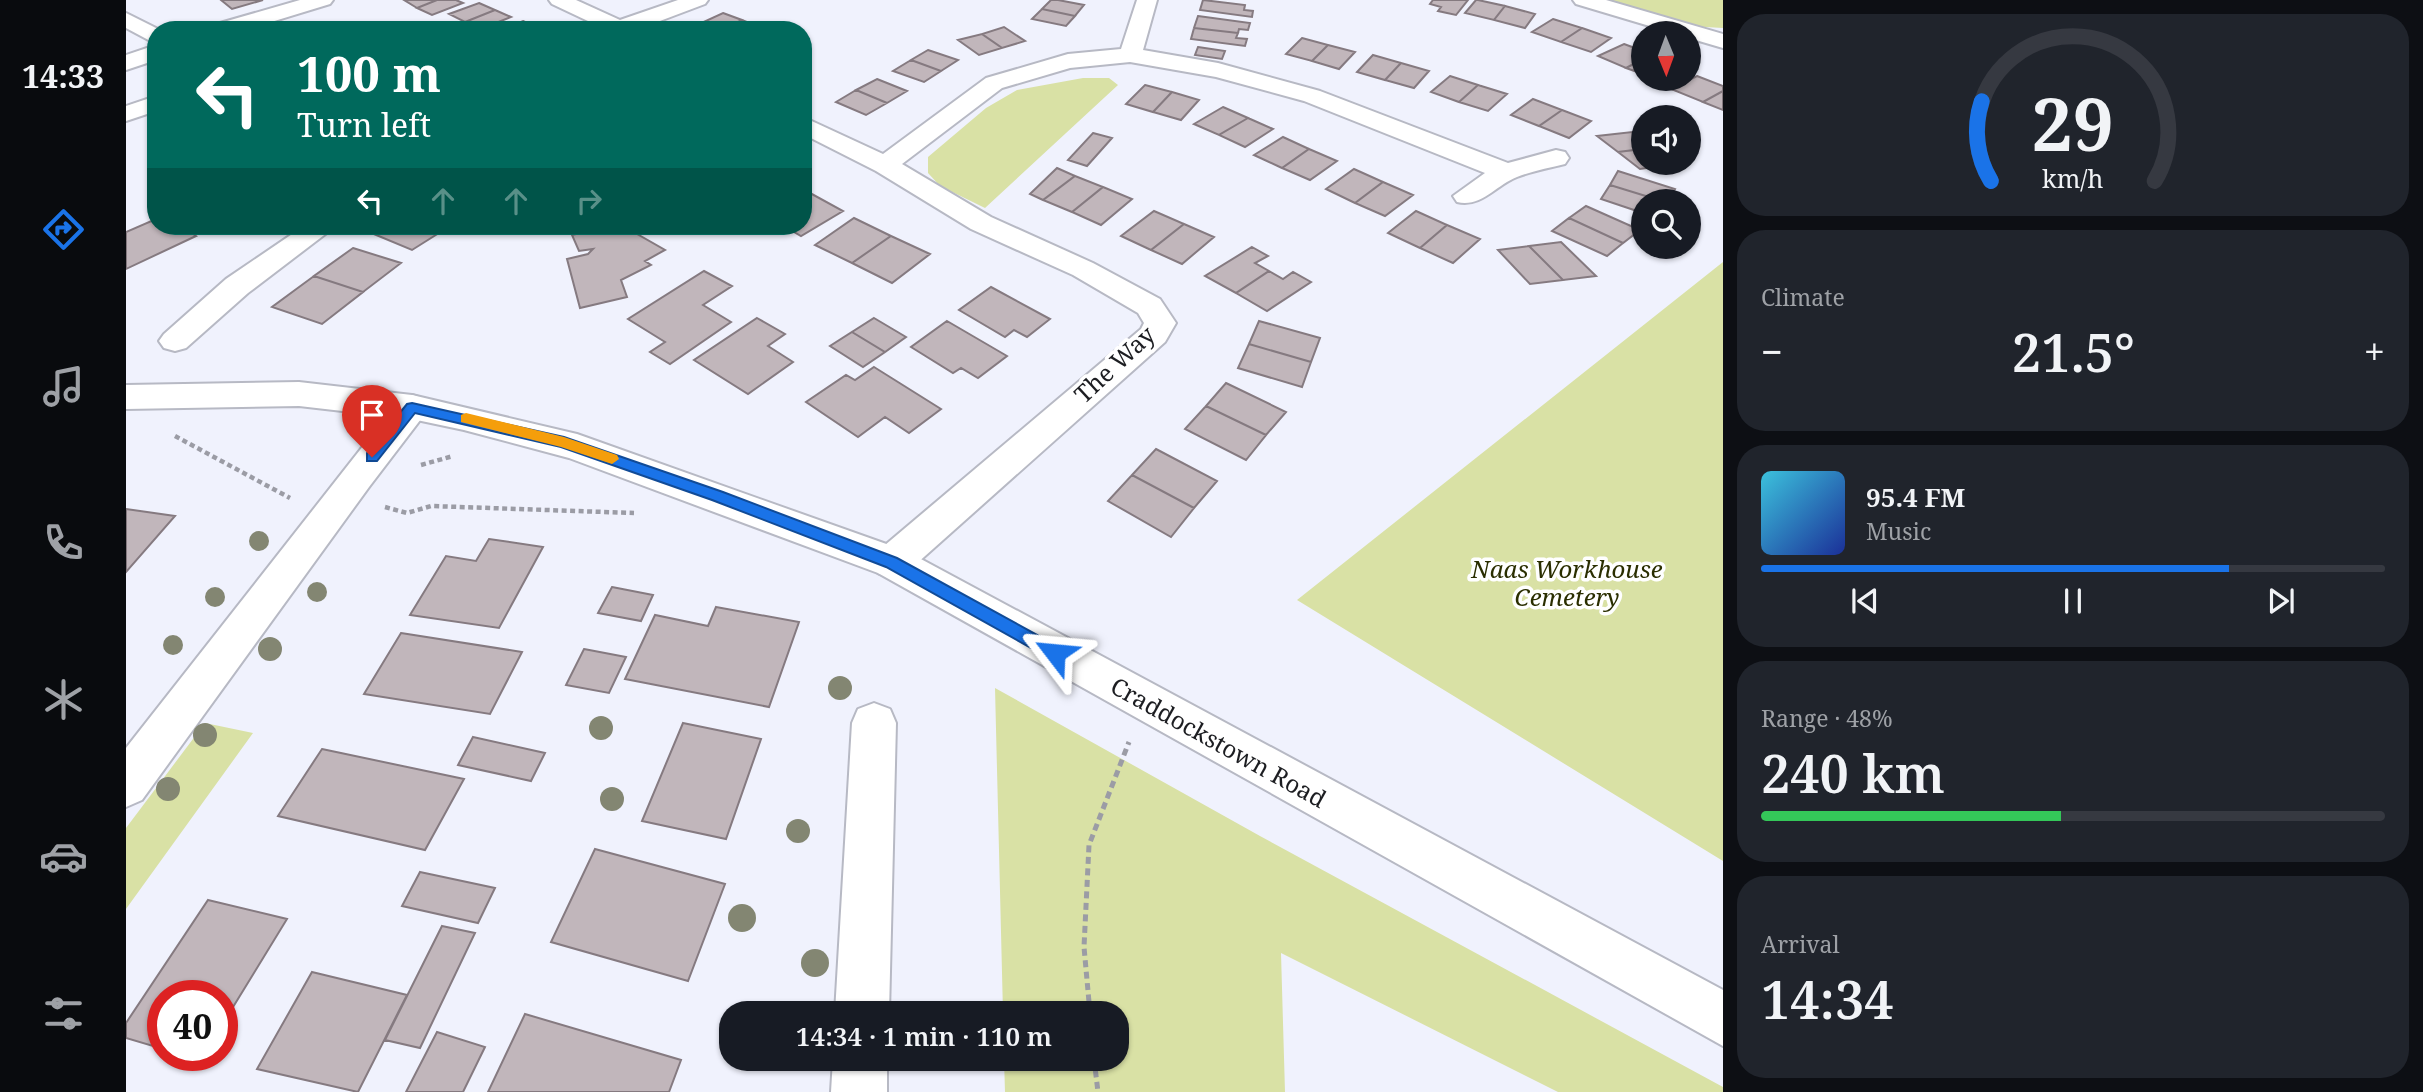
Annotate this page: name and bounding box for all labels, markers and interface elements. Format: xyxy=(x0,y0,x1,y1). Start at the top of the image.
north arrow xyxy=(1631,21,1701,91)
map controls xyxy=(1631,21,1701,259)
text: 100 m xyxy=(297,40,441,106)
icon: left xyxy=(182,49,273,140)
text: 14:33 xyxy=(22,54,104,97)
text: 29 xyxy=(2032,73,2114,172)
text: Turn left xyxy=(297,103,431,146)
button: sound xyxy=(1631,105,1701,175)
text: km/h xyxy=(2042,161,2104,195)
icon: left xyxy=(351,182,389,220)
icon: ahead xyxy=(424,182,462,220)
icon: ahead xyxy=(497,182,535,220)
icon: right xyxy=(570,182,608,220)
button: search xyxy=(1631,189,1701,259)
icon: directions xyxy=(39,205,88,254)
text: Climate xyxy=(1761,281,1845,313)
text: 21.5° xyxy=(2012,316,2135,387)
street label: The Way xyxy=(1066,318,1162,410)
text: − xyxy=(1761,325,1783,377)
text: + xyxy=(2364,325,2385,377)
icon: music xyxy=(39,362,88,411)
pin xyxy=(342,385,402,457)
icon: arrive xyxy=(353,396,391,434)
text: 95.4 FM xyxy=(1866,479,1965,515)
text: Music xyxy=(1866,515,1931,547)
icon: phone xyxy=(39,518,88,567)
park label: Naas Workhouse Cemetery xyxy=(1470,552,1663,613)
icon: previous xyxy=(1846,582,1884,620)
icon: pause xyxy=(2054,582,2092,620)
icon: next xyxy=(2262,582,2300,620)
position arrow xyxy=(1018,616,1092,690)
street label: Craddockstown Road xyxy=(1105,669,1333,815)
icon: climate xyxy=(39,675,88,724)
text: Range · 48% xyxy=(1761,702,1893,734)
text: 240 km xyxy=(1761,737,1945,808)
icon: car xyxy=(39,832,88,881)
text: Arrival xyxy=(1761,928,1840,960)
text: 14:34 xyxy=(1761,963,1894,1034)
speed limit sign: 40 xyxy=(147,980,238,1071)
icon: filters xyxy=(39,989,88,1038)
text: 14:34 · 1 min · 110 m xyxy=(796,1018,1052,1054)

